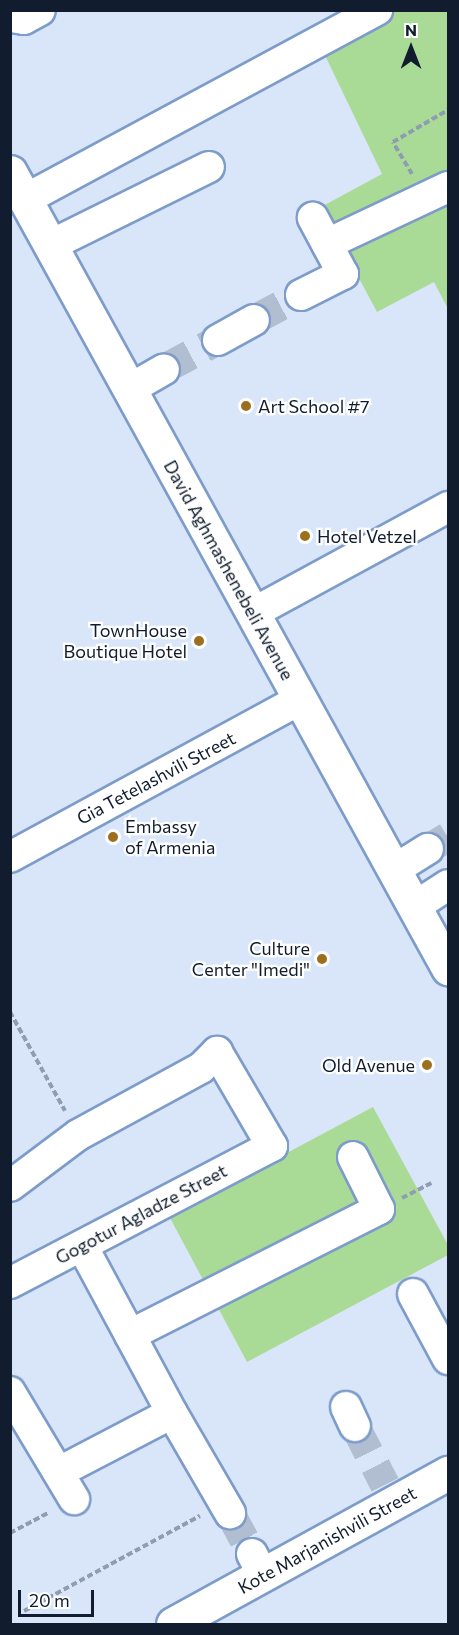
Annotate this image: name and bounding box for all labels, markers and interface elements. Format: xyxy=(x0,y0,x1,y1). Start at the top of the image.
north arrow xyxy=(381,18,441,78)
text: N xyxy=(405,20,417,39)
place label: Art School #7 xyxy=(258,395,370,417)
marker: Art School #7 xyxy=(239,399,253,413)
street label: David Aghmashenebeli Avenue xyxy=(159,456,299,684)
place label: Hotel Vetzel xyxy=(317,525,417,547)
marker: Hotel Vetzel xyxy=(298,529,312,543)
place label: TownHouse Boutique Hotel xyxy=(64,620,187,662)
marker: TownHouse Boutique Hotel xyxy=(192,634,206,648)
street label: Gia Tetelashvili Street xyxy=(73,727,239,829)
place label: Embassy of Armenia xyxy=(125,816,215,858)
marker: Embassy of Armenia xyxy=(106,830,120,844)
place label: Culture Center "Imedi" xyxy=(192,938,310,980)
marker: Culture Center "Imedi" xyxy=(315,952,329,966)
place label: Old Avenue xyxy=(322,1054,415,1076)
marker: Old Avenue xyxy=(420,1058,434,1072)
street label: Gogotur Agladze Street xyxy=(52,1160,230,1268)
street label: Kote Marjanishvili Street xyxy=(234,1482,420,1598)
scale bar xyxy=(21,1578,98,1616)
text: 20 m xyxy=(29,1589,70,1611)

